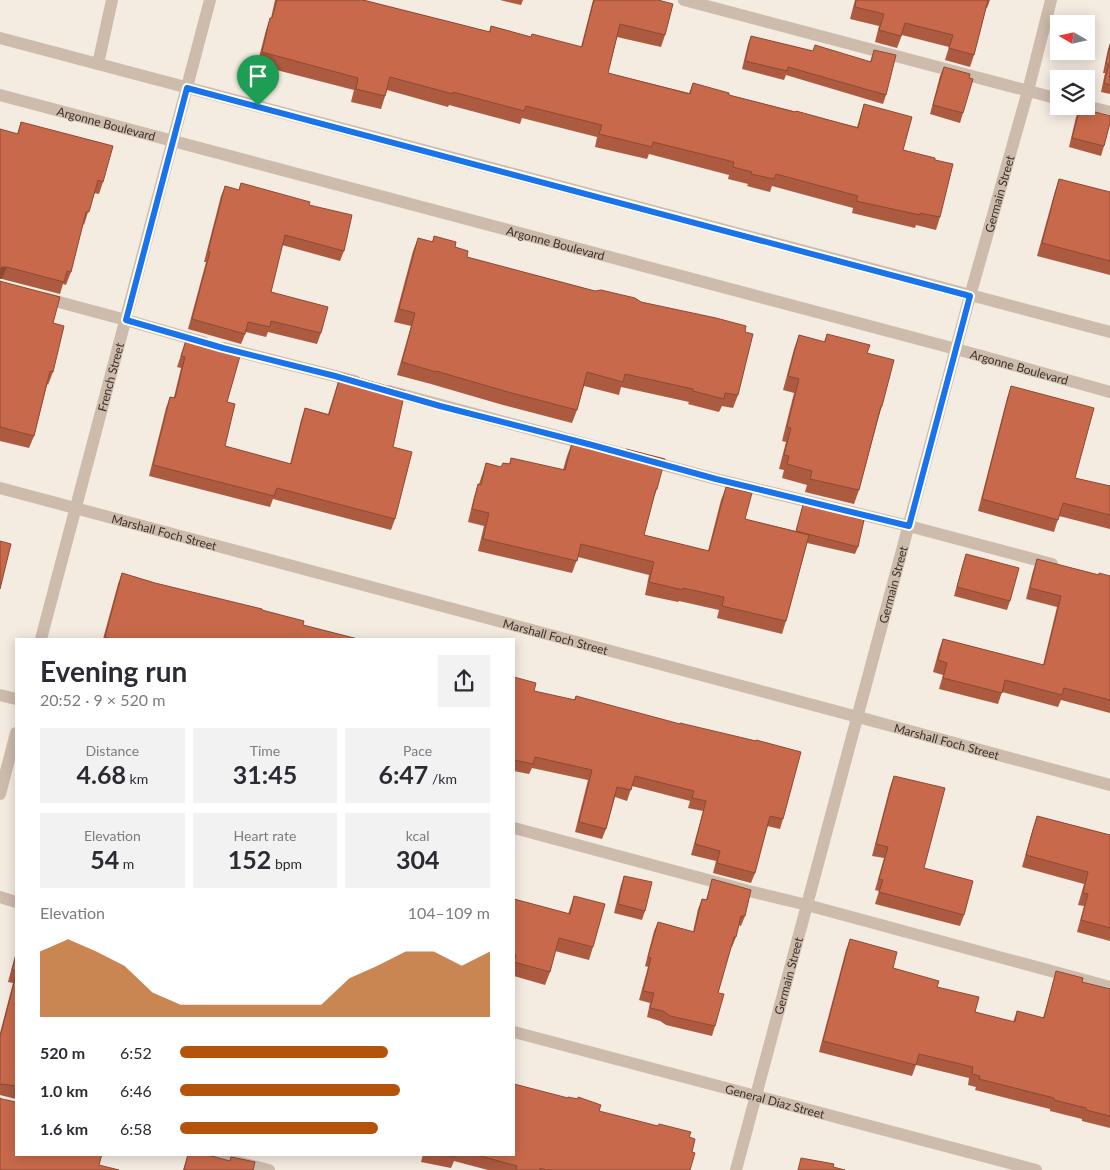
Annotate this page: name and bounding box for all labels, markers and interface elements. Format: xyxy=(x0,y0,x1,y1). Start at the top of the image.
north arrow xyxy=(1050,15,1095,60)
map controls xyxy=(1050,15,1095,115)
pin xyxy=(237,55,279,106)
icon: arrive xyxy=(244,62,272,90)
button: layers xyxy=(1050,70,1095,115)
street label: Argonne Boulevard xyxy=(55,103,157,144)
street label: Germain Street xyxy=(981,153,1017,234)
street label: Argonne Boulevard xyxy=(505,222,607,263)
street label: French Street xyxy=(94,340,127,413)
street label: Argonne Boulevard xyxy=(969,346,1070,388)
street label: Marshall Foch Street xyxy=(110,511,219,553)
street label: Germain Street xyxy=(875,544,910,625)
street label: Marshall Foch Street xyxy=(501,615,610,658)
text: Evening run xyxy=(40,654,187,688)
button: share xyxy=(438,655,490,707)
text: 20:52 · 9 × 520 m xyxy=(40,690,165,709)
street label: Marshall Foch Street xyxy=(893,720,1002,762)
text: Distance xyxy=(85,742,139,759)
text: Time xyxy=(250,742,280,759)
text: Pace xyxy=(403,742,432,759)
text: 4.68 xyxy=(76,759,126,789)
text: 31:45 xyxy=(233,759,297,789)
text: 6:47 xyxy=(378,759,428,789)
text: km xyxy=(126,770,148,787)
text: /km xyxy=(428,770,457,787)
text: Elevation xyxy=(84,827,141,844)
text: Heart rate xyxy=(234,827,296,844)
text: kcal xyxy=(406,827,430,844)
text: 54 xyxy=(90,844,119,874)
text: 152 xyxy=(228,844,271,874)
text: 304 xyxy=(396,844,439,874)
text: m xyxy=(119,855,134,872)
text: bpm xyxy=(271,855,302,872)
text: Elevation xyxy=(40,903,105,922)
text: 104–109 m xyxy=(408,903,490,922)
street label: Germain Street xyxy=(770,935,806,1016)
text: 520 m xyxy=(40,1043,85,1062)
text: 6:52 xyxy=(120,1043,152,1062)
text: 1.0 km xyxy=(40,1081,88,1100)
text: 6:46 xyxy=(120,1081,152,1100)
street label: General Diaz Street xyxy=(724,1081,827,1122)
text: 1.6 km xyxy=(40,1119,88,1138)
text: 6:58 xyxy=(120,1119,152,1138)

